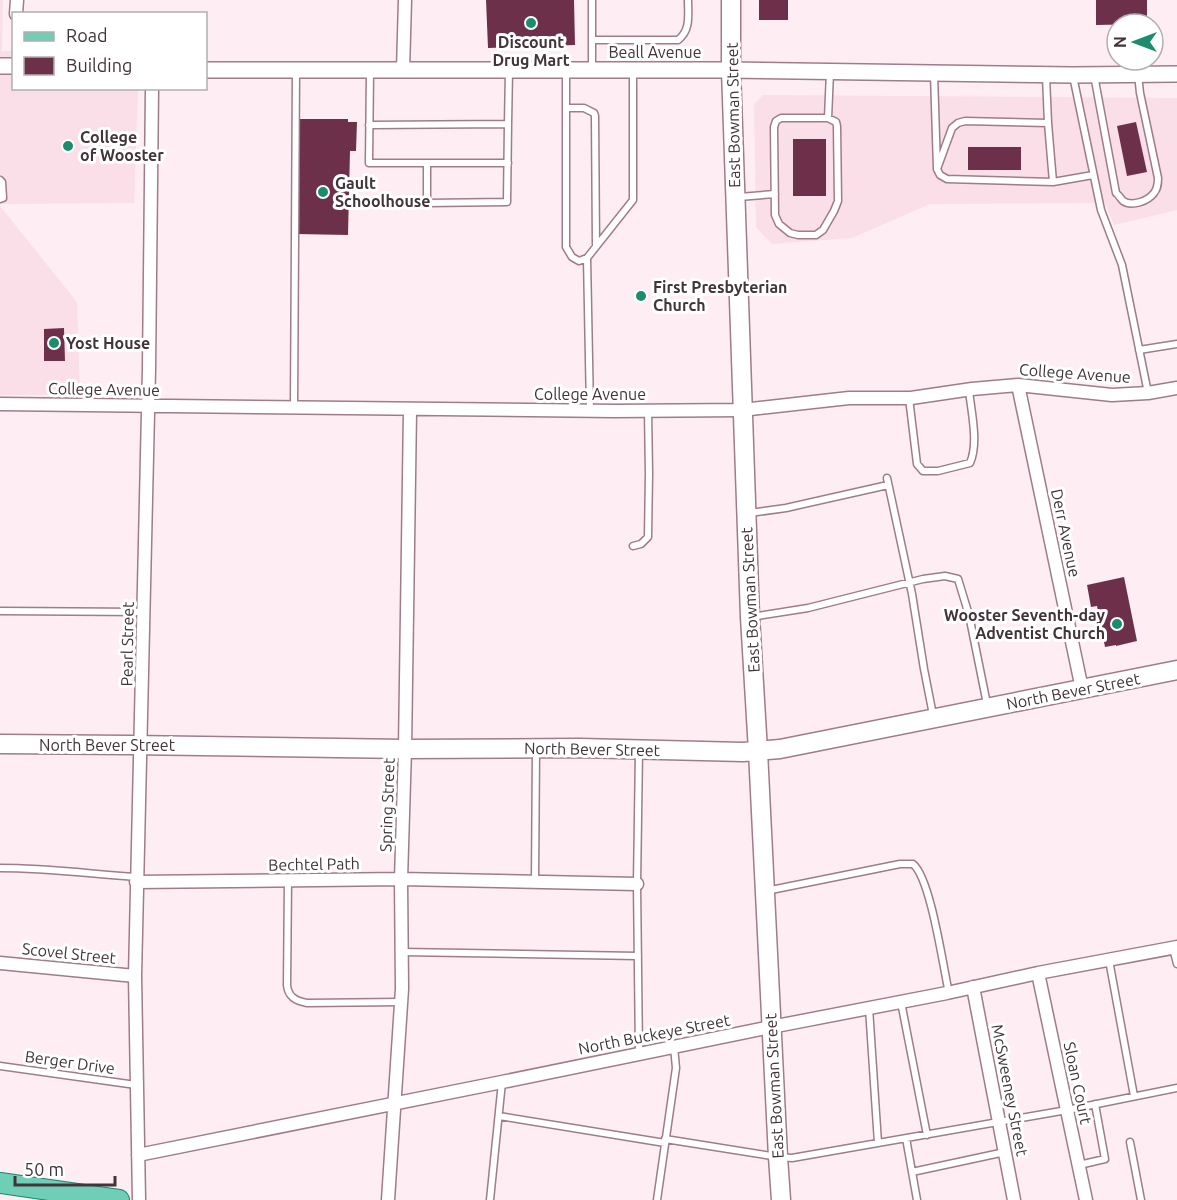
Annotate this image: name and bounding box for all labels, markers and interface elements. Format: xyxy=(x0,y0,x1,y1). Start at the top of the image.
legend xyxy=(12,12,207,90)
north arrow xyxy=(1105,12,1165,72)
marker: Discount Drug Mart xyxy=(524,16,538,30)
text: Road xyxy=(66,25,108,45)
place label: Discount Drug Mart xyxy=(492,33,570,69)
text: N xyxy=(1111,36,1129,48)
street label: East Bowman Street xyxy=(723,41,743,188)
street label: Beall Avenue xyxy=(608,43,702,61)
text: Building xyxy=(66,55,132,75)
place label: College of Wooster xyxy=(80,128,164,164)
marker: College of Wooster xyxy=(61,139,75,153)
place label: Gault Schoolhouse xyxy=(335,174,431,210)
marker: Gault Schoolhouse xyxy=(316,185,330,199)
place label: First Presbyterian Church xyxy=(653,278,787,314)
marker: First Presbyterian Church xyxy=(634,289,648,303)
place label: Yost House xyxy=(66,334,150,352)
marker: Yost House xyxy=(47,336,61,350)
street label: College Avenue xyxy=(1019,360,1131,386)
street label: College Avenue xyxy=(48,379,160,399)
street label: College Avenue xyxy=(534,385,646,403)
street label: Derr Avenue xyxy=(1048,487,1084,579)
street label: East Bowman Street xyxy=(737,526,763,673)
street label: Pearl Street xyxy=(117,601,137,687)
place label: Wooster Seventh-day Adventist Church xyxy=(944,606,1105,642)
marker: Wooster Seventh-day Adventist Church xyxy=(1110,617,1124,631)
street label: North Bever Street xyxy=(1005,669,1142,713)
street label: North Bever Street xyxy=(39,736,176,754)
street label: North Bever Street xyxy=(524,739,661,759)
street label: Spring Street xyxy=(376,757,398,852)
street label: Bechtel Path xyxy=(268,854,360,874)
street label: Scovel Street xyxy=(21,939,118,967)
street label: North Buckeye Street xyxy=(577,1010,732,1058)
street label: East Bowman Street xyxy=(761,1012,787,1159)
street label: McSweeney Street xyxy=(988,1023,1032,1158)
street label: Sloan Court xyxy=(1061,1040,1096,1126)
street label: Berger Drive xyxy=(24,1047,116,1077)
scale bar xyxy=(15,1149,116,1187)
text: 50 m xyxy=(24,1159,64,1179)

